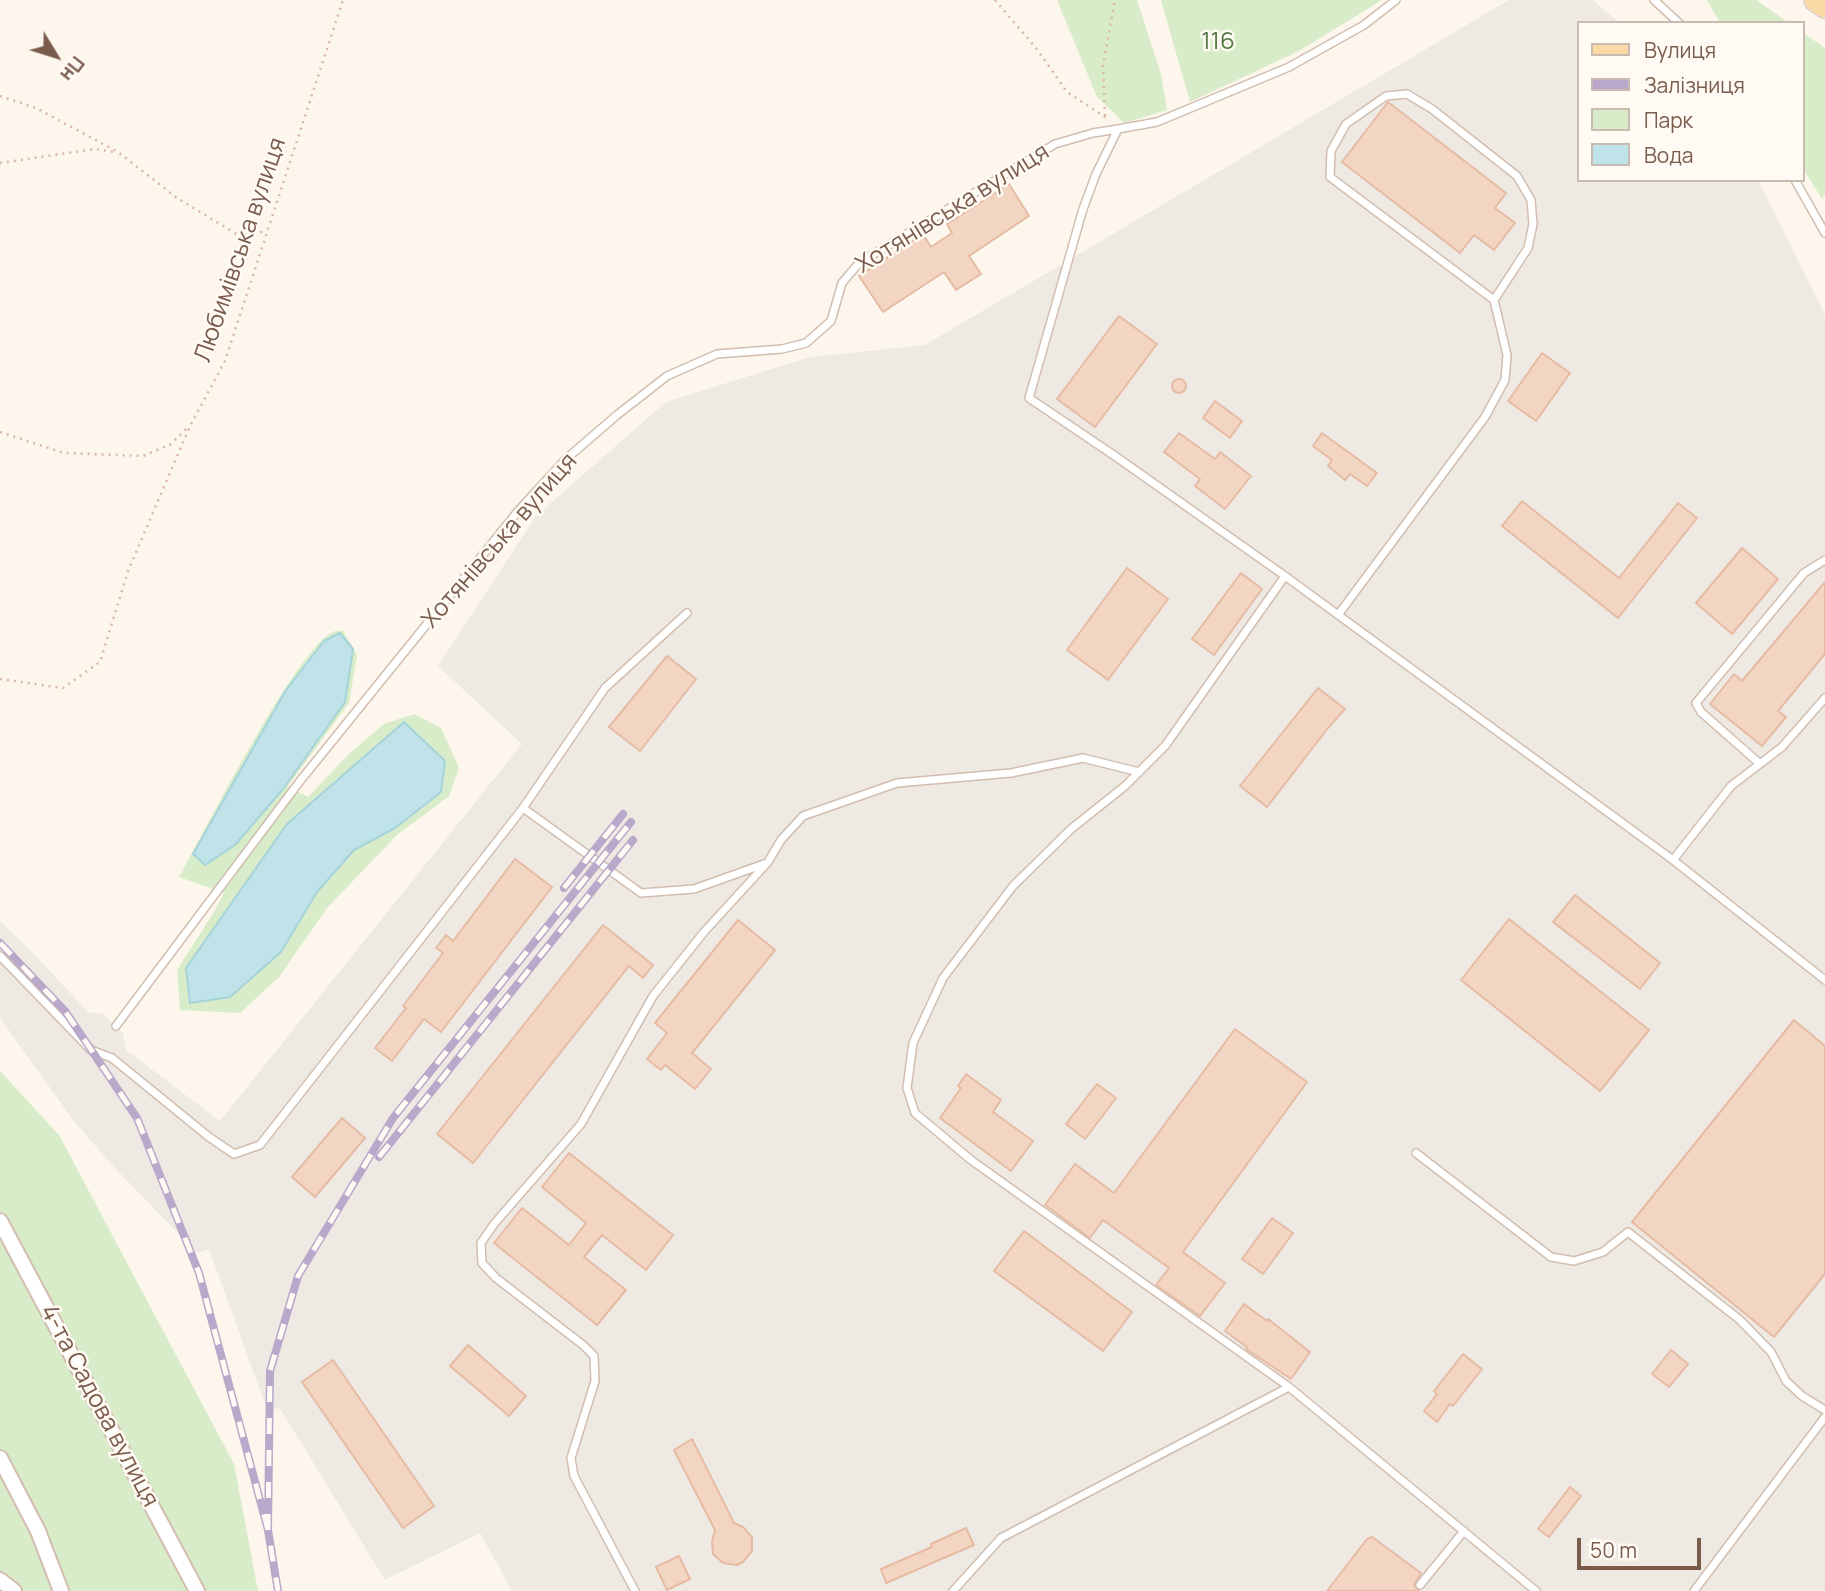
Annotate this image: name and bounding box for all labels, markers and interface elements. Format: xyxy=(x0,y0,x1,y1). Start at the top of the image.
north arrow xyxy=(21,21,91,91)
legend xyxy=(1576,21,1804,182)
park label: 116 xyxy=(1201,28,1235,56)
text: Вулиця xyxy=(1644,36,1716,64)
text: Пн xyxy=(54,51,91,87)
text: Залізниця xyxy=(1644,71,1745,99)
text: Парк xyxy=(1644,106,1693,134)
street label: Любимівська вулиця xyxy=(189,134,293,366)
street label: Хотянівська вулиця xyxy=(851,138,1055,280)
text: Вода xyxy=(1644,141,1694,169)
street label: Хотянівська вулиця xyxy=(416,448,584,634)
street label: 4-та Садова вулиця xyxy=(34,1300,164,1512)
scale bar xyxy=(1580,1524,1704,1568)
text: 50 m xyxy=(1590,1536,1637,1564)

